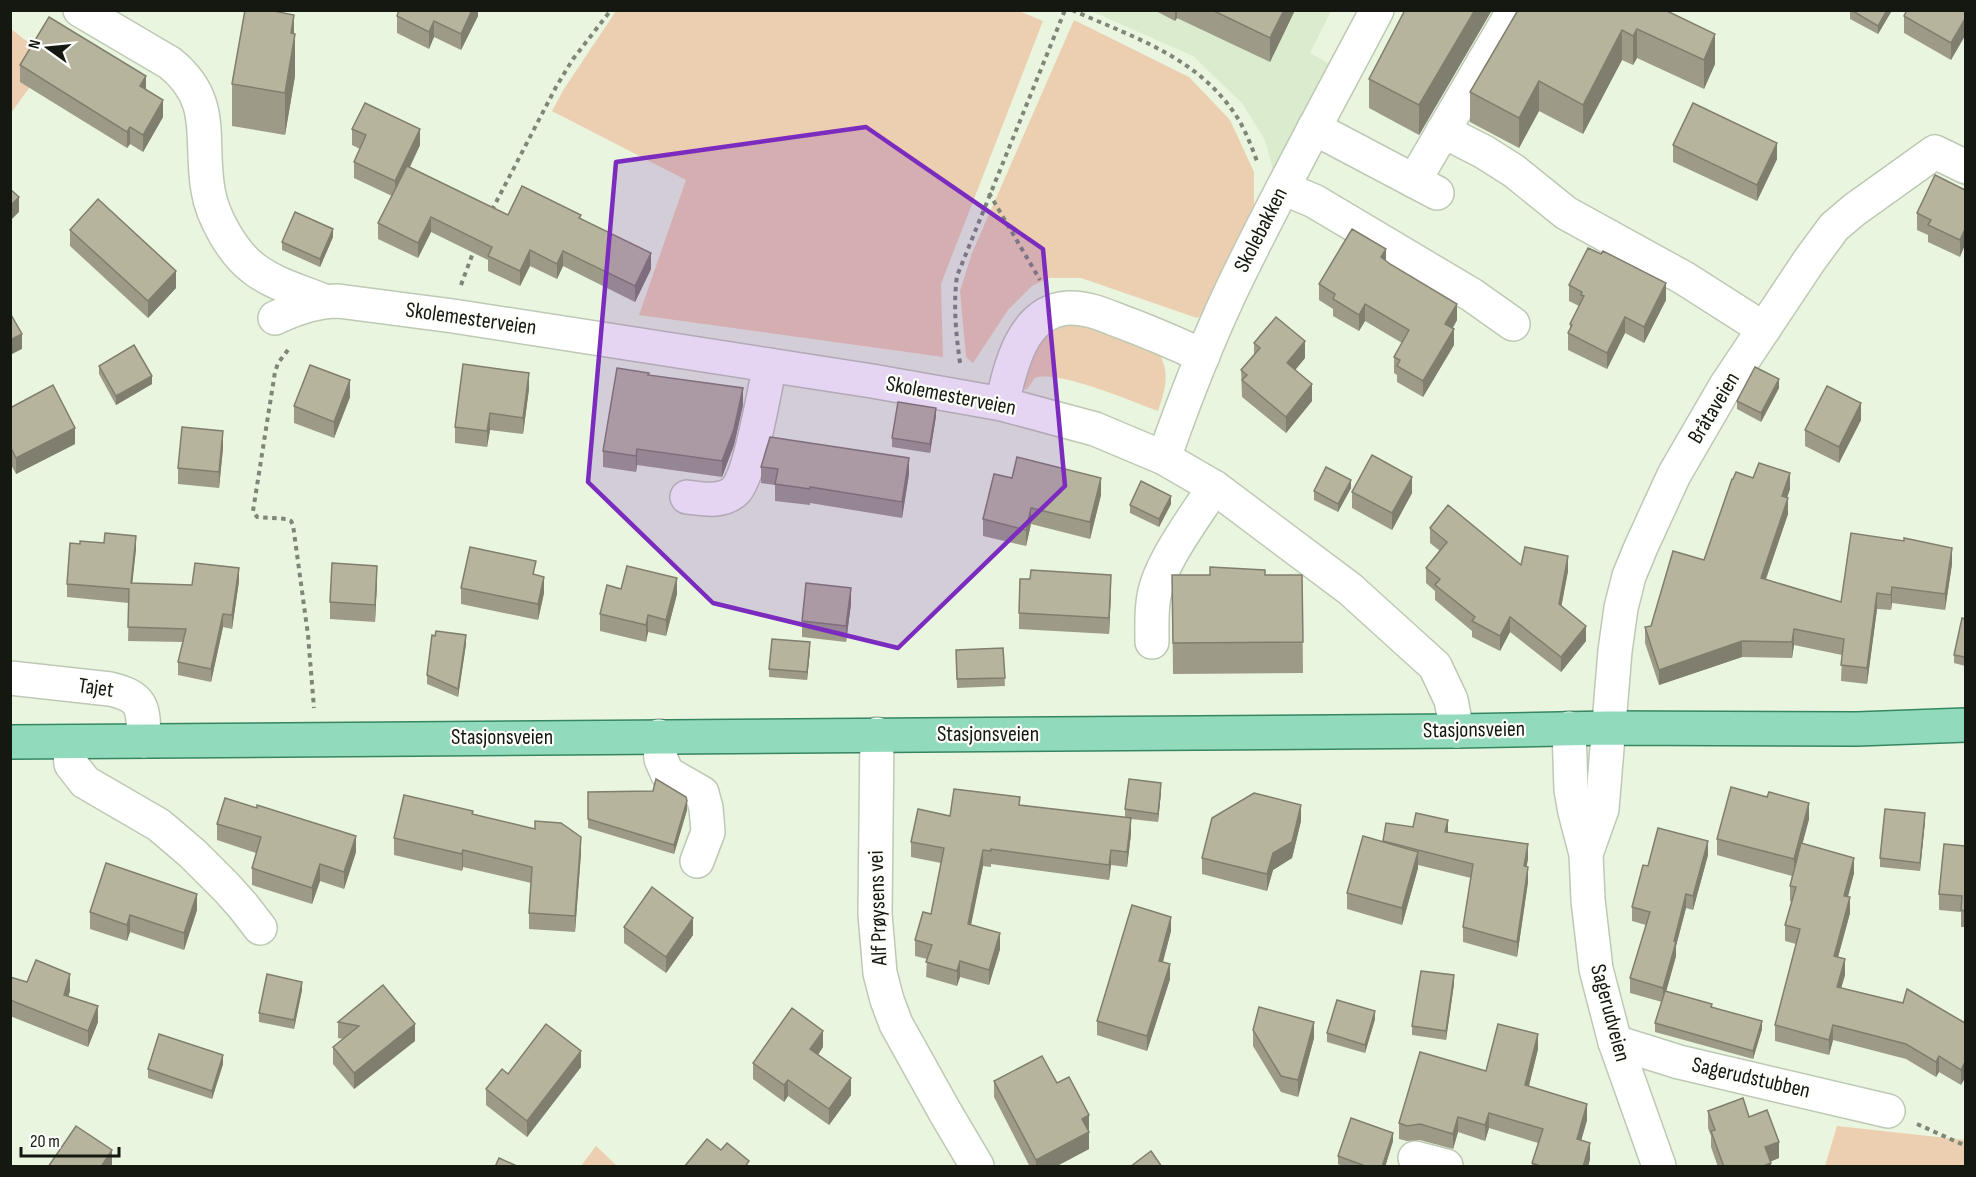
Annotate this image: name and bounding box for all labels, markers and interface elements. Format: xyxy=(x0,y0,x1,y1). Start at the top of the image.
north arrow xyxy=(18,18,78,78)
text: N xyxy=(25,38,45,51)
street label: Skolebakken xyxy=(1228,183,1294,277)
street label: Skolemesterveien xyxy=(404,296,538,342)
street label: Bråtaveien xyxy=(1682,367,1746,449)
street label: Skolemesterveien xyxy=(884,370,1018,422)
street label: Tajet xyxy=(77,672,116,704)
street label: Stasjonsveien xyxy=(1423,716,1525,744)
street label: Stasjonsveien xyxy=(937,721,1039,748)
street label: Stasjonsveien xyxy=(451,724,553,751)
street label: Alf Prøysens vei xyxy=(862,850,894,967)
street label: Sagerudveien xyxy=(1584,961,1636,1065)
street label: Sagerudstubben xyxy=(1689,1051,1813,1105)
scale bar xyxy=(21,1120,118,1158)
text: 20 m xyxy=(30,1131,60,1152)

